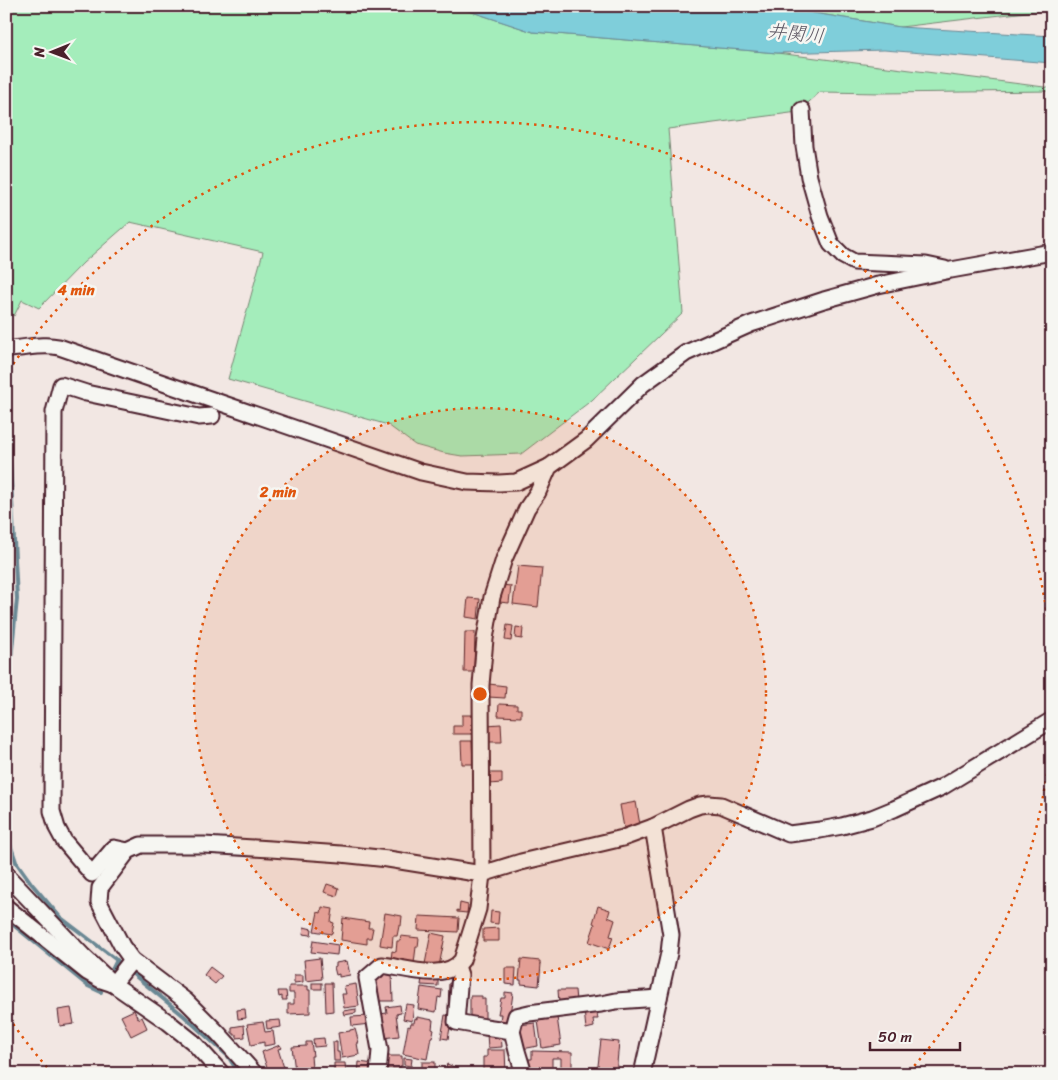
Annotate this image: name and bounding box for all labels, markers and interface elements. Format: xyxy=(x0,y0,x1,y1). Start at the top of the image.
water label: 井関川 xyxy=(766,14,826,52)
north arrow xyxy=(28,28,78,78)
text: N xyxy=(27,47,52,58)
text: 4 min xyxy=(56,277,95,303)
text: 2 min xyxy=(259,479,297,505)
centre of rings xyxy=(471,685,489,703)
scale bar xyxy=(870,1020,960,1052)
text: 50 m xyxy=(878,1024,913,1050)

